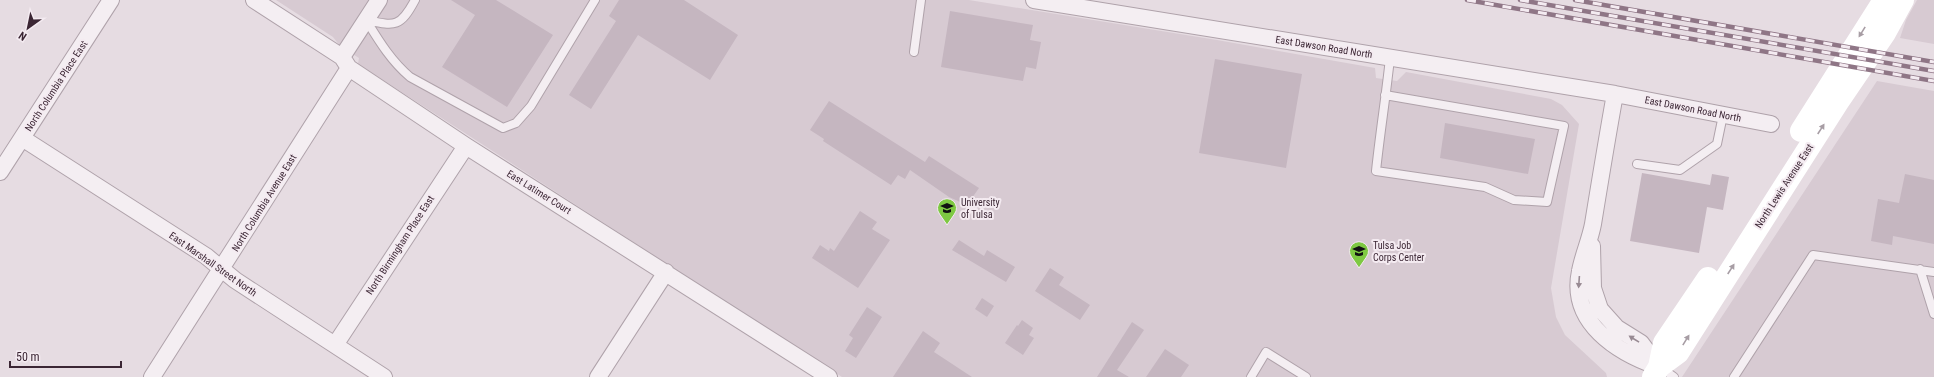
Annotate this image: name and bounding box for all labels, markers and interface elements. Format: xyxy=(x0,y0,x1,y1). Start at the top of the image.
north arrow xyxy=(8,8,48,48)
one-way arrow xyxy=(1859,26,1866,38)
text: N xyxy=(16,29,29,43)
street label: East Dawson Road North xyxy=(1275,34,1373,60)
street label: North Columbia Place East xyxy=(23,39,89,133)
street label: East Dawson Road North xyxy=(1644,94,1742,124)
one-way arrow xyxy=(1817,123,1824,135)
street label: North Lewis Avenue East xyxy=(1753,142,1815,230)
street label: North Columbia Avenue East xyxy=(229,152,299,254)
street label: East Latimer Court xyxy=(505,168,573,216)
street label: North Birmingham Place East xyxy=(364,193,436,297)
school or university icon: University of Tulsa xyxy=(936,197,958,225)
place label: University of Tulsa xyxy=(961,197,1000,220)
street label: East Marshall Street North xyxy=(167,230,259,298)
school or university icon: Tulsa Job Corps Center xyxy=(1348,240,1370,268)
place label: Tulsa Job Corps Center xyxy=(1373,240,1424,263)
one-way arrow xyxy=(1727,264,1735,274)
one-way arrow xyxy=(1576,276,1583,288)
one-way arrow xyxy=(1683,334,1690,346)
one-way arrow xyxy=(1628,335,1640,342)
scale bar xyxy=(10,343,121,369)
text: 50 m xyxy=(16,350,40,364)

